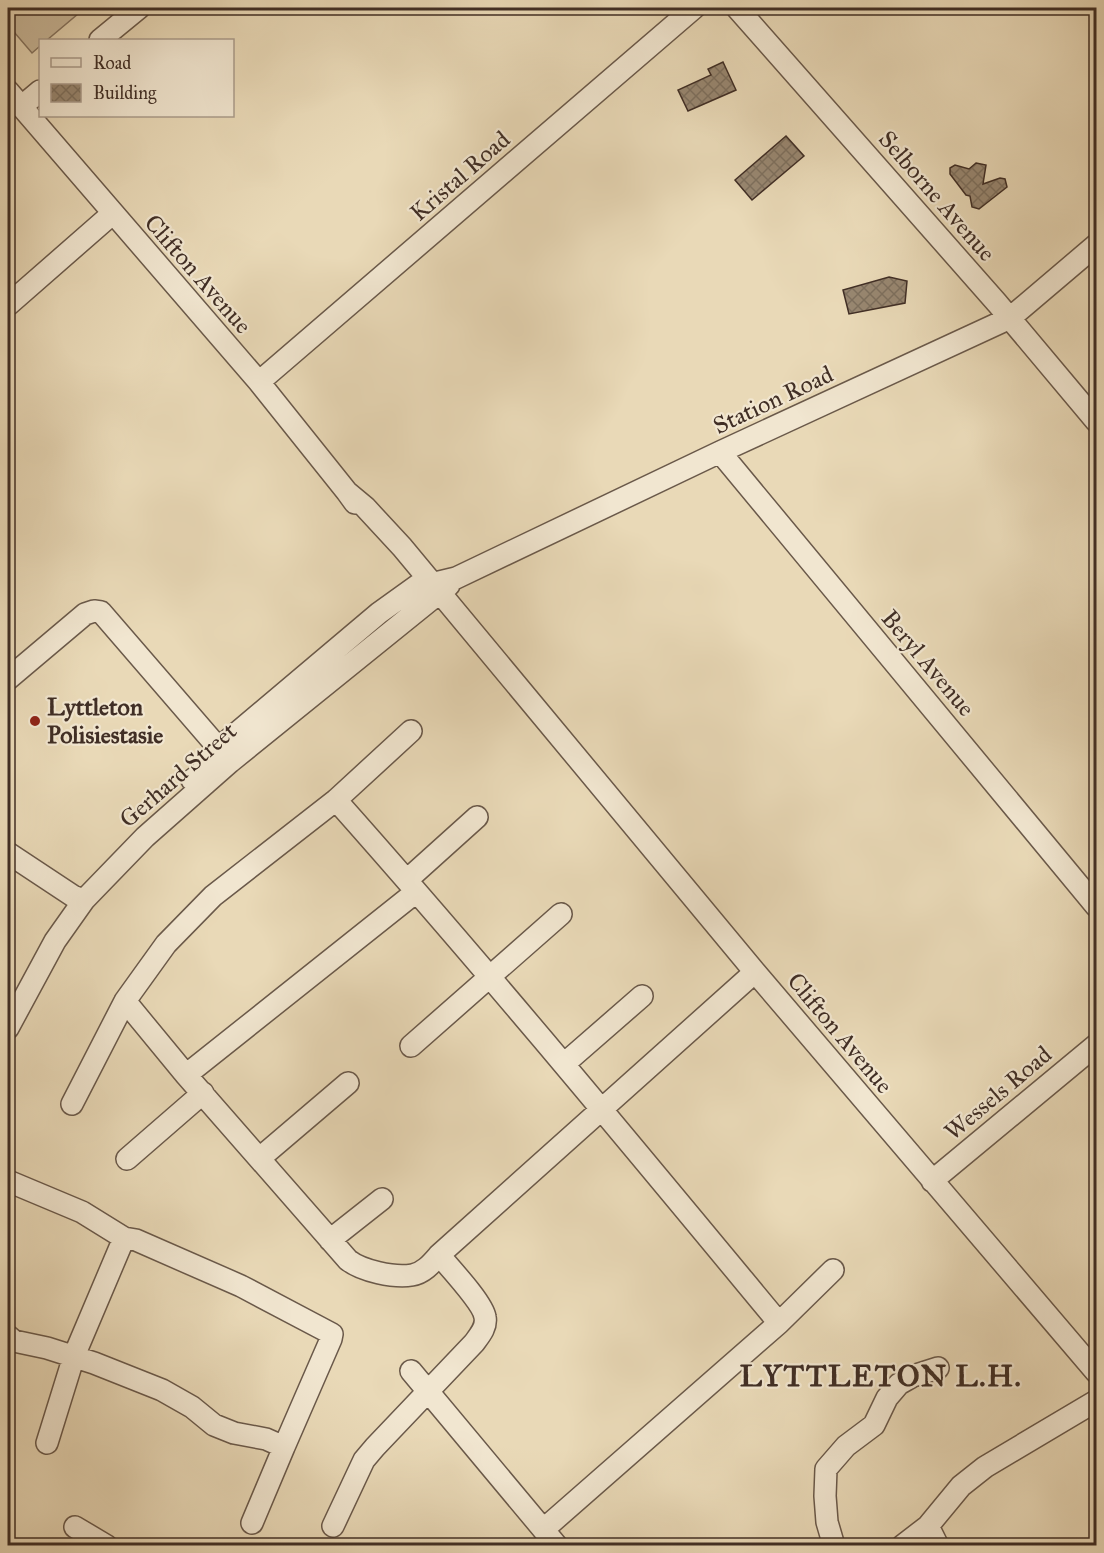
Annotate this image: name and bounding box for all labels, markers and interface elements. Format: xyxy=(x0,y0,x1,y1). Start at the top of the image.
legend xyxy=(39,39,234,117)
text: Road xyxy=(93,52,131,74)
text: Building xyxy=(93,82,157,105)
street label: Kristal Road xyxy=(404,124,516,228)
street label: Selborne Avenue xyxy=(872,125,1002,267)
street label: Clifton Avenue xyxy=(138,208,258,340)
street label: Station Road xyxy=(708,359,838,441)
street label: Beryl Avenue xyxy=(875,604,981,722)
place label: Lyttleton Polisiestasie xyxy=(47,692,163,750)
marker: Lyttleton Polisiestasie xyxy=(28,714,42,728)
street label: Gerhard Street xyxy=(113,716,243,834)
street label: Clifton Avenue xyxy=(781,966,899,1100)
street label: Wessels Road xyxy=(938,1039,1058,1147)
district label: LYTTLETON L.H. xyxy=(740,1358,1022,1394)

